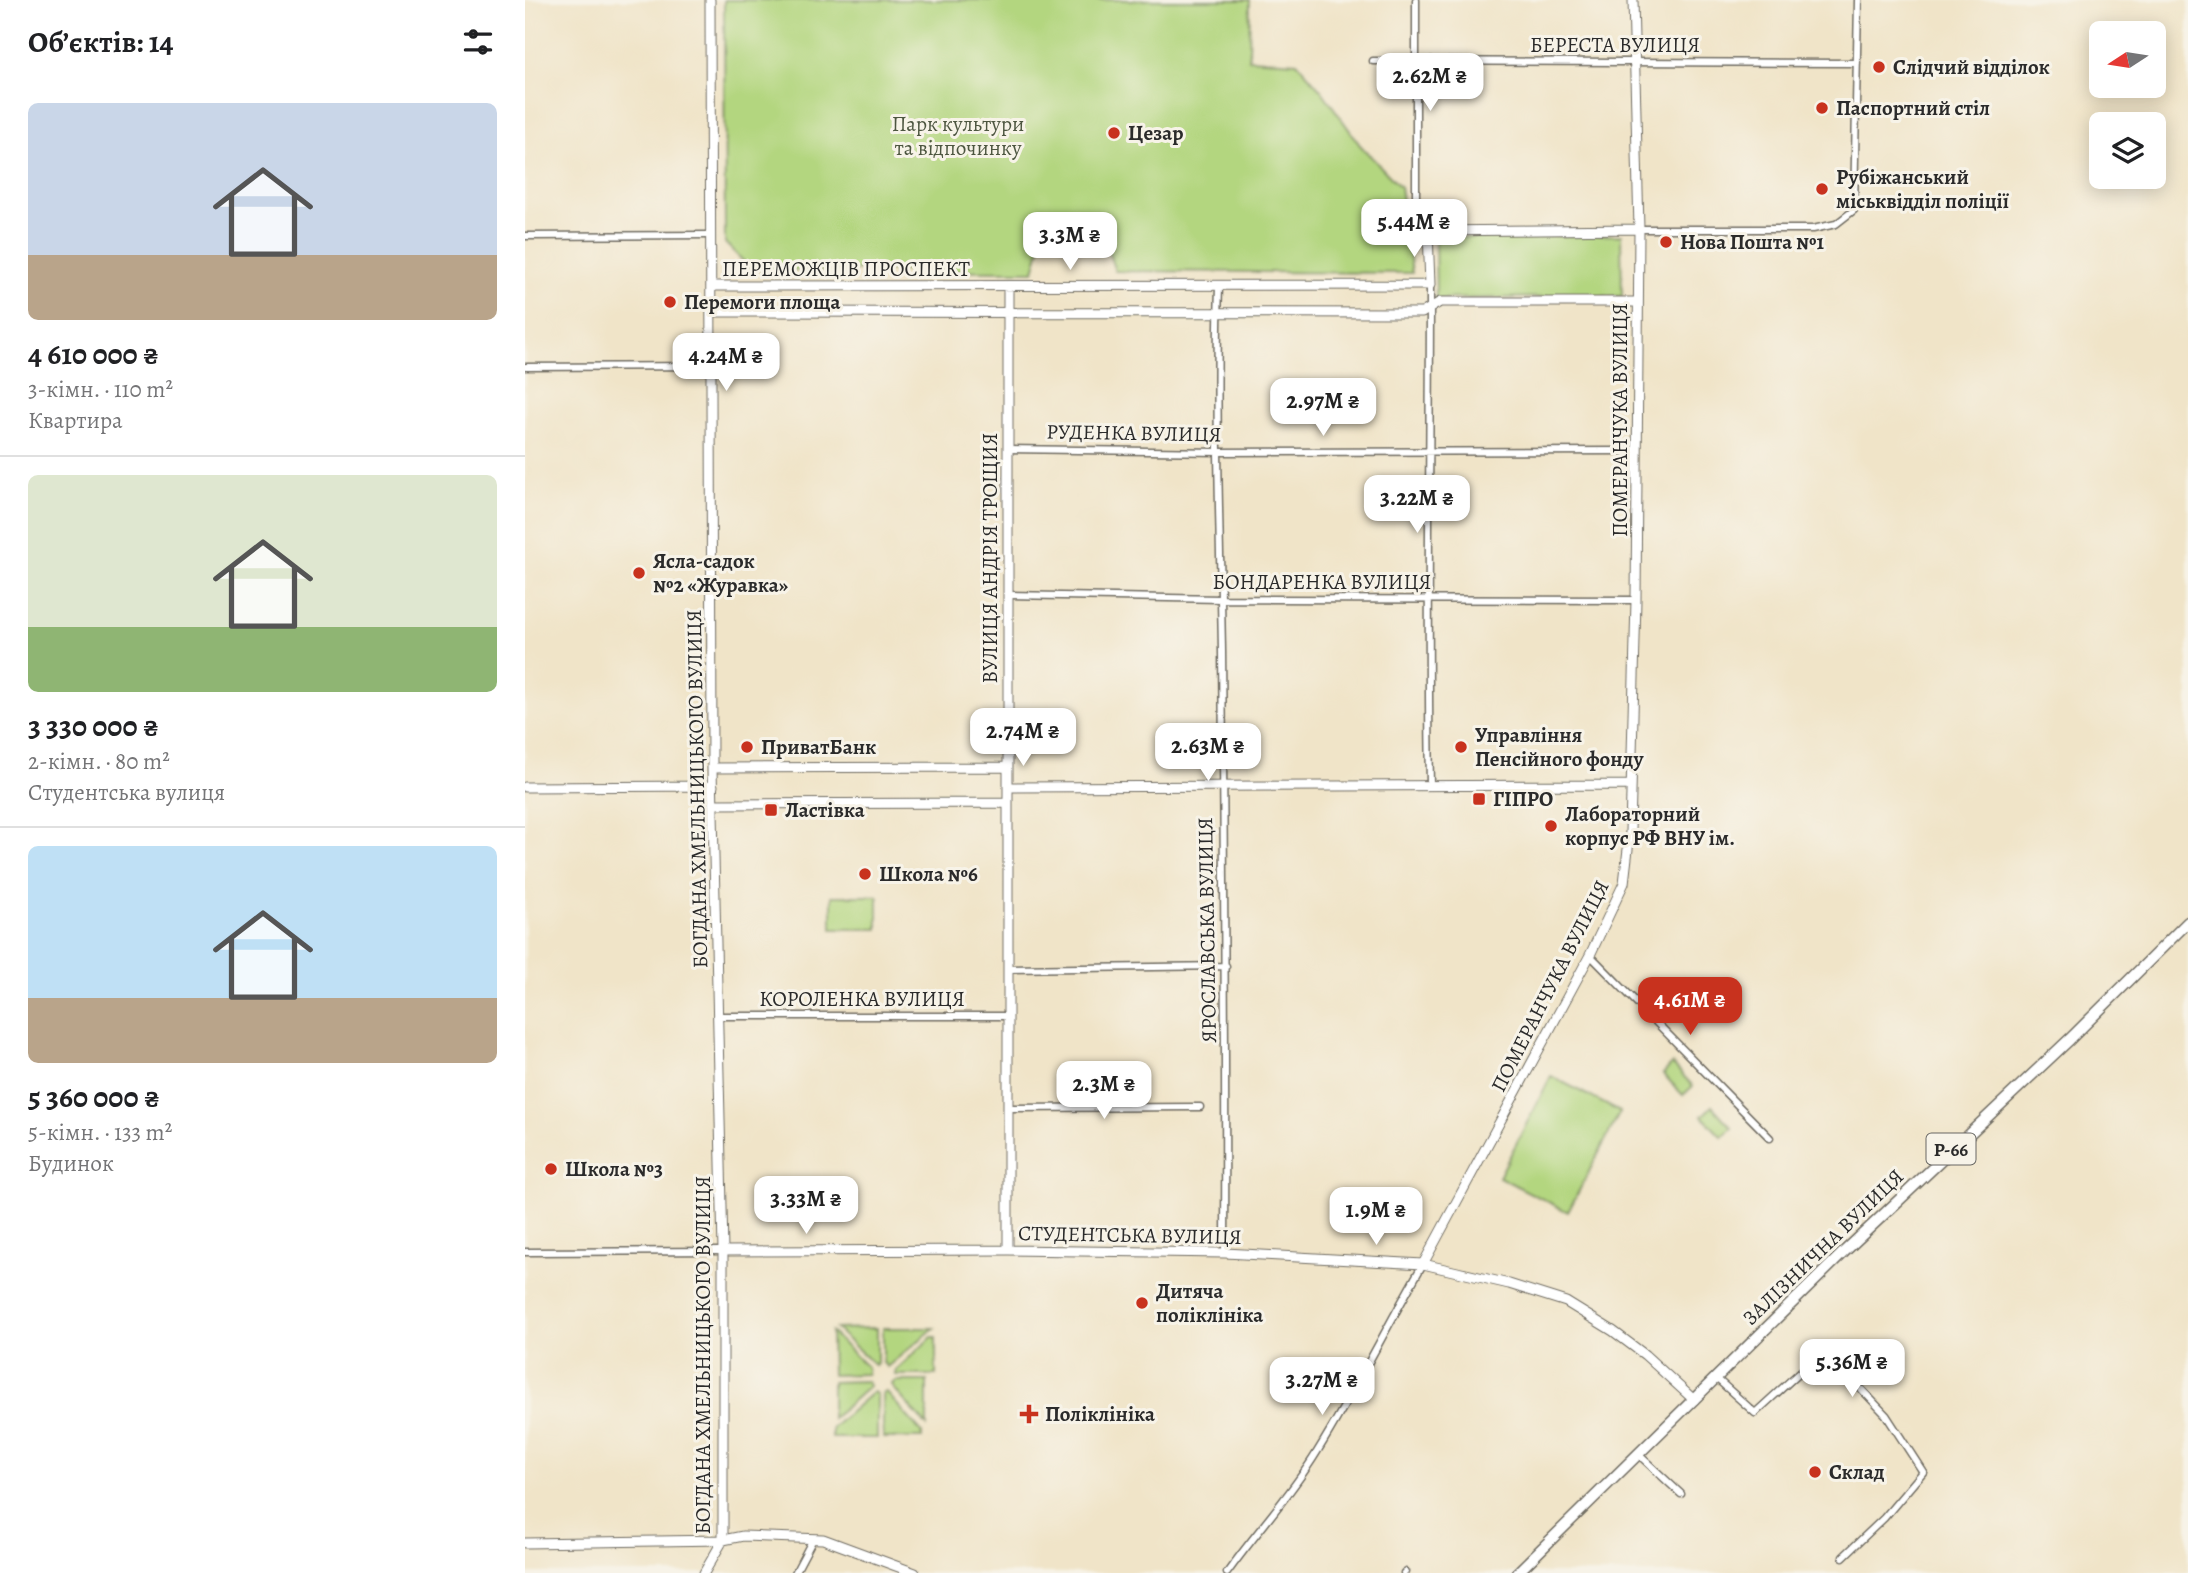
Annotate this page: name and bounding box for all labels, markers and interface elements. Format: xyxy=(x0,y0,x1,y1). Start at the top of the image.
north arrow xyxy=(2089,21,2167,98)
map controls xyxy=(2089,21,2166,189)
text: Об’єктів: 14 xyxy=(28,22,174,62)
icon: filters xyxy=(459,23,497,61)
street label: БЕРЕСТА ВУЛИЦЯ xyxy=(1530,31,1700,59)
place label: Слідчий відділок xyxy=(1893,53,2050,81)
pin: 2.62M ₴ xyxy=(1365,54,1495,113)
marker: Слідчий відділок xyxy=(1871,59,1887,75)
text: 2.62M ₴ xyxy=(1392,60,1468,91)
place label: Паспортний стіл xyxy=(1836,94,1990,122)
marker: Паспортний стіл xyxy=(1814,100,1830,116)
park label: Парк культури та відпочинку xyxy=(892,110,1024,162)
button: layers xyxy=(2089,112,2166,189)
place label: Цезар xyxy=(1128,119,1183,147)
marker: Цезар xyxy=(1106,125,1122,141)
icon: home xyxy=(200,149,326,275)
place label: Рубіжанський міськвідділ поліції xyxy=(1836,163,2010,215)
marker: Рубіжанський міськвідділ поліції xyxy=(1814,181,1830,197)
pin: 5.44M ₴ xyxy=(1349,200,1479,259)
text: 5.44M ₴ xyxy=(1377,206,1451,237)
pin: 3.3M ₴ xyxy=(1013,212,1127,272)
text: 3.3M ₴ xyxy=(1039,219,1101,250)
place label: Нова Пошта №1 xyxy=(1680,228,1824,256)
marker: Нова Пошта №1 xyxy=(1658,234,1674,250)
street label: ПЕРЕМОЖЦІВ ПРОСПЕКТ xyxy=(722,255,970,283)
place label: Перемоги площа xyxy=(684,288,840,316)
marker: Перемоги площа xyxy=(662,294,678,310)
street label: ПОМЕРАНЧУКА ВУЛИЦЯ xyxy=(1606,303,1634,537)
text: 4 610 000 ₴ xyxy=(28,334,159,374)
pin: 4.24M ₴ xyxy=(661,334,791,393)
text: 4.24M ₴ xyxy=(689,340,763,371)
text: 3-кімн. · 110 m² xyxy=(28,374,173,405)
pin: 2.97M ₴ xyxy=(1258,378,1388,438)
text: 2.97M ₴ xyxy=(1286,385,1360,416)
text: Квартира xyxy=(28,405,123,436)
street label: РУДЕНКА ВУЛИЦЯ xyxy=(1046,417,1222,449)
street label: ВУЛИЦЯ АНДРІЯ ТРОЩИЯ xyxy=(976,433,1004,683)
pin: 3.22M ₴ xyxy=(1352,476,1482,535)
text: 3.22M ₴ xyxy=(1380,482,1454,513)
icon: home xyxy=(200,521,326,647)
place label: Ясла-садок №2 «Журавка» xyxy=(653,547,788,599)
marker: Ясла-садок №2 «Журавка» xyxy=(631,565,647,581)
street label: БОНДАРЕНКА ВУЛИЦЯ xyxy=(1213,568,1432,596)
street label: БОГДАНА ХМЕЛЬНИЦЬКОГО ВУЛИЦЯ xyxy=(680,609,714,969)
text: 3 330 000 ₴ xyxy=(28,706,159,746)
pin: 2.74M ₴ xyxy=(958,708,1088,768)
text: 2.74M ₴ xyxy=(986,715,1060,746)
place label: Управління Пенсійного фонду xyxy=(1475,721,1644,773)
pin: 2.63M ₴ xyxy=(1143,724,1273,783)
text: 2.63M ₴ xyxy=(1171,730,1245,761)
place label: ПриватБанк xyxy=(761,733,876,761)
marker: ПриватБанк xyxy=(739,739,755,755)
marker: Управління Пенсійного фонду xyxy=(1453,739,1469,755)
text: 2-кімн. · 80 m² xyxy=(28,746,170,777)
text: Студентська вулиця xyxy=(28,777,225,808)
place label: ГІПРО xyxy=(1493,785,1553,813)
marker: ГІПРО xyxy=(1471,791,1487,807)
place label: Ластівка xyxy=(785,796,865,824)
place label: Лабораторний корпус РФ ВНУ ім. xyxy=(1565,800,1735,852)
marker: Ластівка xyxy=(763,802,779,818)
street label: ЯРОСЛАВСЬКА ВУЛИЦЯ xyxy=(1191,817,1223,1043)
marker: Лабораторний корпус РФ ВНУ ім. xyxy=(1543,818,1559,834)
place label: Школа №6 xyxy=(879,860,978,888)
marker: Школа №6 xyxy=(857,866,873,882)
street label: ПОМЕРАНЧУКА ВУЛИЦЯ xyxy=(1484,875,1616,1097)
icon: home xyxy=(200,892,326,1018)
pin: 4.61M ₴ xyxy=(1625,978,1755,1037)
text: 4.61M ₴ xyxy=(1654,984,1726,1015)
street label: КОРОЛЕНКА ВУЛИЦЯ xyxy=(759,985,965,1013)
pin: 2.3M ₴ xyxy=(1047,1062,1161,1121)
text: 2.3M ₴ xyxy=(1072,1068,1136,1099)
text: 5 360 000 ₴ xyxy=(28,1077,160,1117)
text: 5-кімн. · 133 m² xyxy=(28,1117,172,1148)
road number: Р-66 xyxy=(1927,1134,1975,1164)
text: Будинок xyxy=(28,1148,114,1179)
place label: Школа №3 xyxy=(565,1155,663,1183)
marker: Школа №3 xyxy=(543,1161,559,1177)
street label: ЗАЛІЗНИЧНА ВУЛИЦЯ xyxy=(1736,1163,1910,1331)
street label: БОГДАНА ХМЕЛЬНИЦЬКОГО ВУЛИЦЯ xyxy=(689,1176,717,1534)
pin: 3.33M ₴ xyxy=(741,1176,871,1236)
text: 3.33M ₴ xyxy=(770,1183,842,1214)
pin: 1.9M ₴ xyxy=(1319,1188,1433,1247)
text: 1.9M ₴ xyxy=(1346,1194,1406,1225)
street label: СТУДЕНТСЬКА ВУЛИЦЯ xyxy=(1018,1219,1242,1251)
place label: Дитяча поліклініка xyxy=(1156,1277,1263,1329)
marker: Дитяча поліклініка xyxy=(1134,1295,1150,1311)
pin: 5.36M ₴ xyxy=(1787,1340,1917,1399)
text: 5.36M ₴ xyxy=(1816,1346,1888,1377)
pin: 3.27M ₴ xyxy=(1257,1358,1387,1417)
text: 3.27M ₴ xyxy=(1286,1364,1358,1395)
place label: Поліклініка xyxy=(1045,1400,1155,1428)
marker: Поліклініка xyxy=(1019,1404,1039,1424)
place label: Склад xyxy=(1829,1458,1885,1486)
marker: Склад xyxy=(1807,1464,1823,1480)

